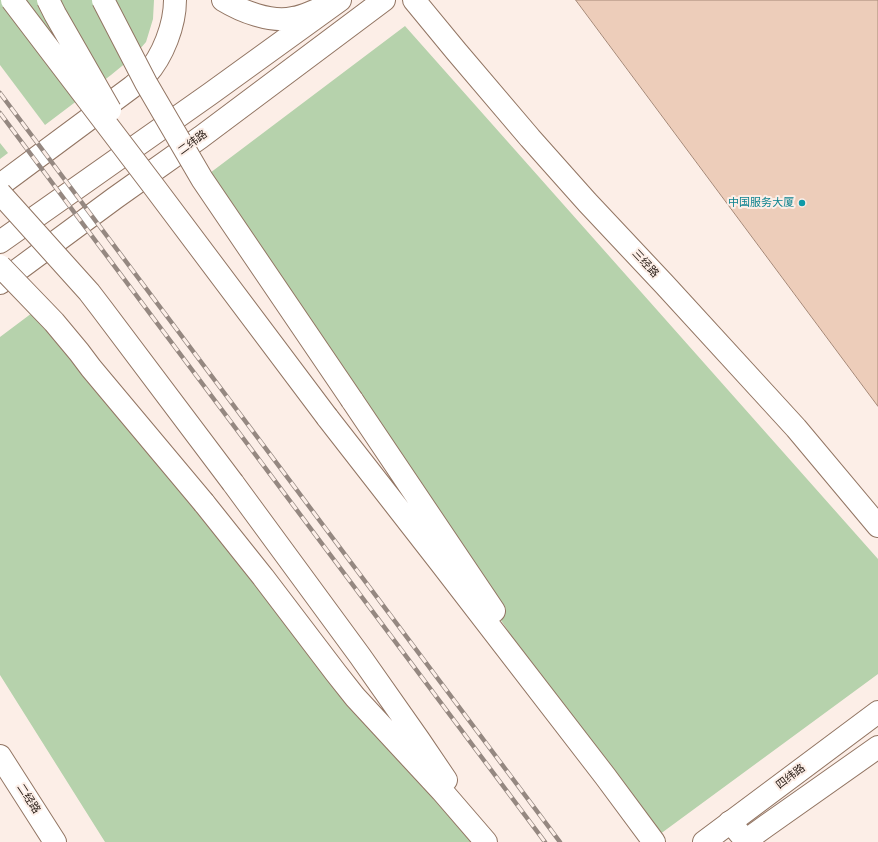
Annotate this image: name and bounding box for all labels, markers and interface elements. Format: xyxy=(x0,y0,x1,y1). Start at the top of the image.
street label: 二纬路 xyxy=(176,128,210,158)
place label: 中国服务大厦 xyxy=(728,196,794,210)
marker: 中国服务大厦 xyxy=(797,198,807,208)
street label: 三经路 xyxy=(629,247,661,281)
street label: 四纬路 xyxy=(774,762,808,792)
street label: 二经路 xyxy=(13,782,43,816)

